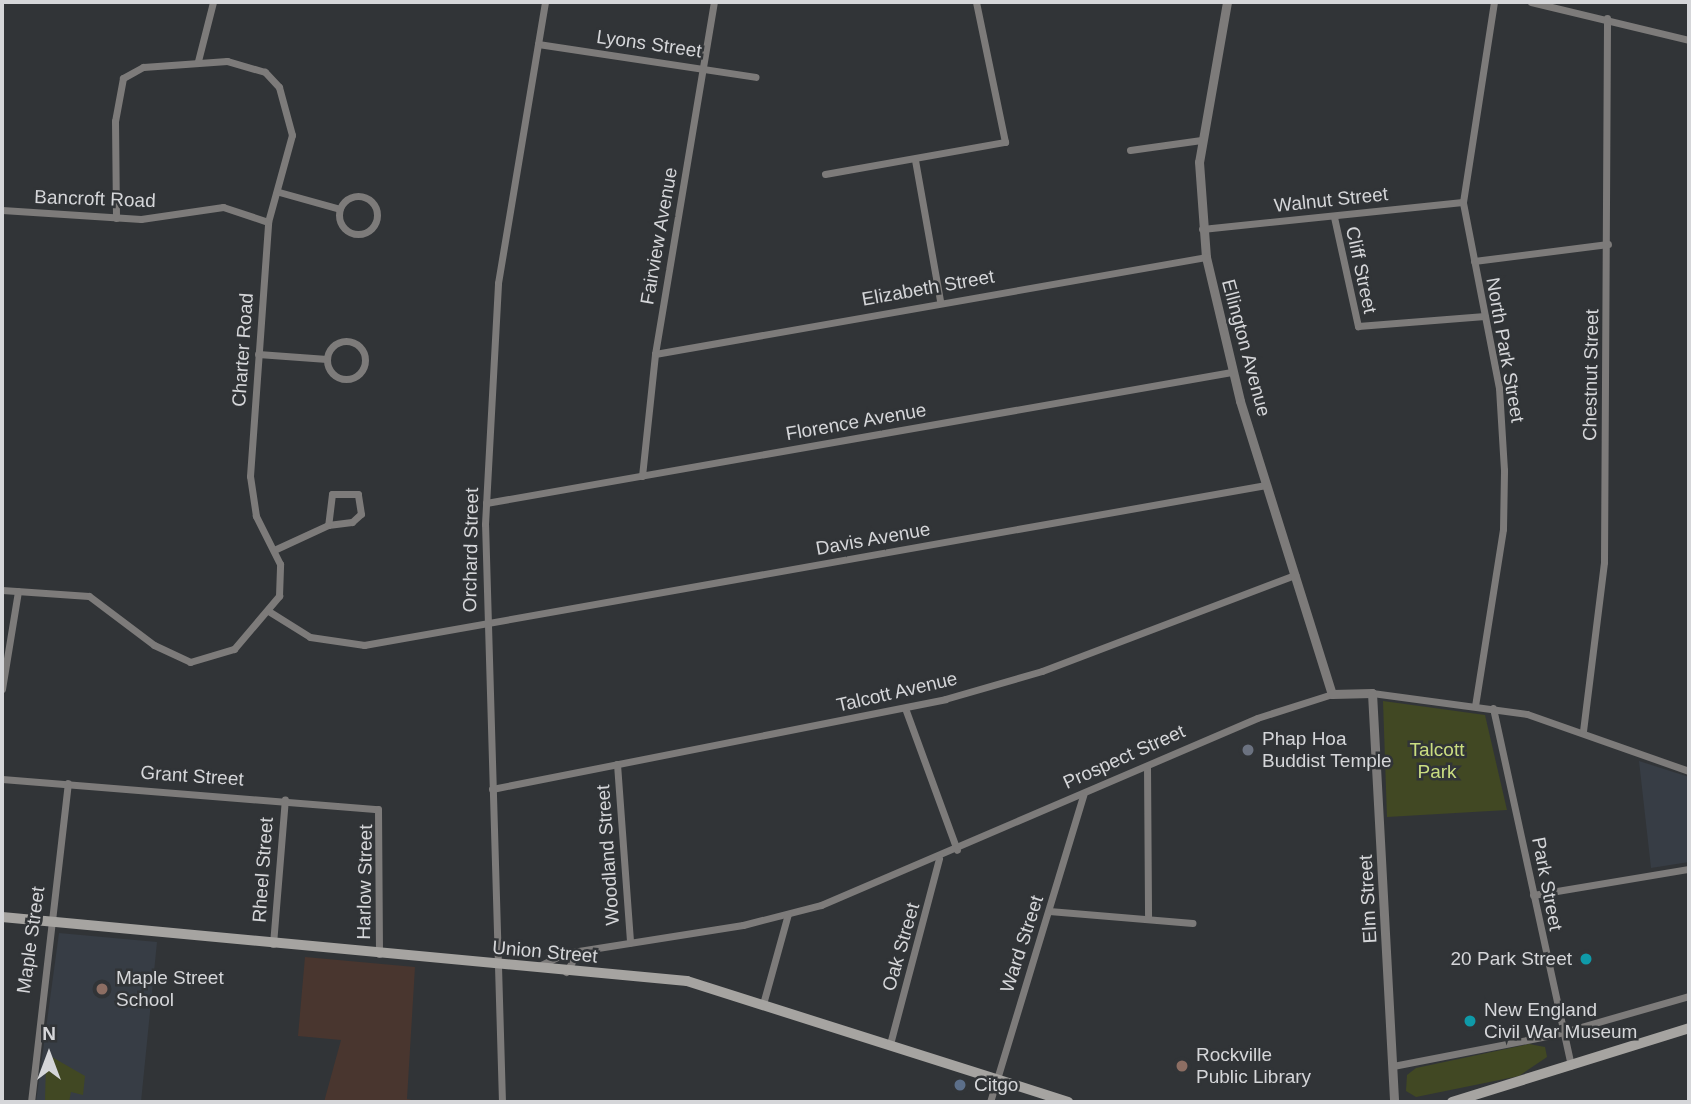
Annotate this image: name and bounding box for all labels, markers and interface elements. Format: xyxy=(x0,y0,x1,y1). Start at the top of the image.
street label: Lyons Street xyxy=(595,25,703,63)
street label: Fairview Avenue xyxy=(636,165,682,307)
street label: Walnut Street xyxy=(1273,183,1389,217)
street label: Bancroft Road xyxy=(34,185,156,213)
street label: Cliff Street xyxy=(1341,224,1381,316)
street label: Elizabeth Street xyxy=(860,265,996,311)
street label: Ellington Avenue xyxy=(1217,276,1275,420)
street label: North Park Street xyxy=(1481,276,1529,424)
street label: Charter Road xyxy=(228,292,258,408)
street label: Chestnut Street xyxy=(1578,309,1604,441)
street label: Florence Avenue xyxy=(783,398,929,446)
street label: Orchard Street xyxy=(459,488,483,612)
street label: Davis Avenue xyxy=(813,518,933,560)
street label: Talcott Avenue xyxy=(834,667,960,717)
street label: Prospect Street xyxy=(1060,720,1188,794)
place label: Phap Hoa Buddist Temple xyxy=(1262,728,1392,772)
park label: Talcott Park xyxy=(1410,739,1464,783)
marker: Phap Hoa Buddist Temple xyxy=(1240,742,1256,758)
street label: Grant Street xyxy=(140,761,244,791)
street label: Woodland Street xyxy=(592,784,624,926)
street label: Rheel Street xyxy=(248,817,278,923)
street label: Harlow Street xyxy=(353,824,377,940)
street label: Park Street xyxy=(1527,835,1567,933)
street label: Elm Street xyxy=(1354,854,1382,944)
street label: Maple Street xyxy=(12,885,50,995)
street label: Ward Street xyxy=(996,893,1048,995)
street label: Oak Street xyxy=(878,900,924,994)
street label: Union Street xyxy=(491,936,599,968)
place label: 20 Park Street xyxy=(1451,948,1572,970)
marker: 20 Park Street xyxy=(1578,951,1594,967)
place label: Maple Street School xyxy=(116,967,224,1011)
marker: Maple Street School xyxy=(94,981,110,997)
place label: New England Civil War Museum xyxy=(1484,999,1637,1043)
marker: New England Civil War Museum xyxy=(1462,1013,1478,1029)
north arrow xyxy=(14,1020,84,1090)
text: N xyxy=(42,1023,56,1044)
place label: Rockville Public Library xyxy=(1196,1044,1311,1088)
marker: Rockville Public Library xyxy=(1174,1058,1190,1074)
place label: Citgo xyxy=(974,1074,1018,1096)
marker: Citgo xyxy=(952,1077,968,1093)

